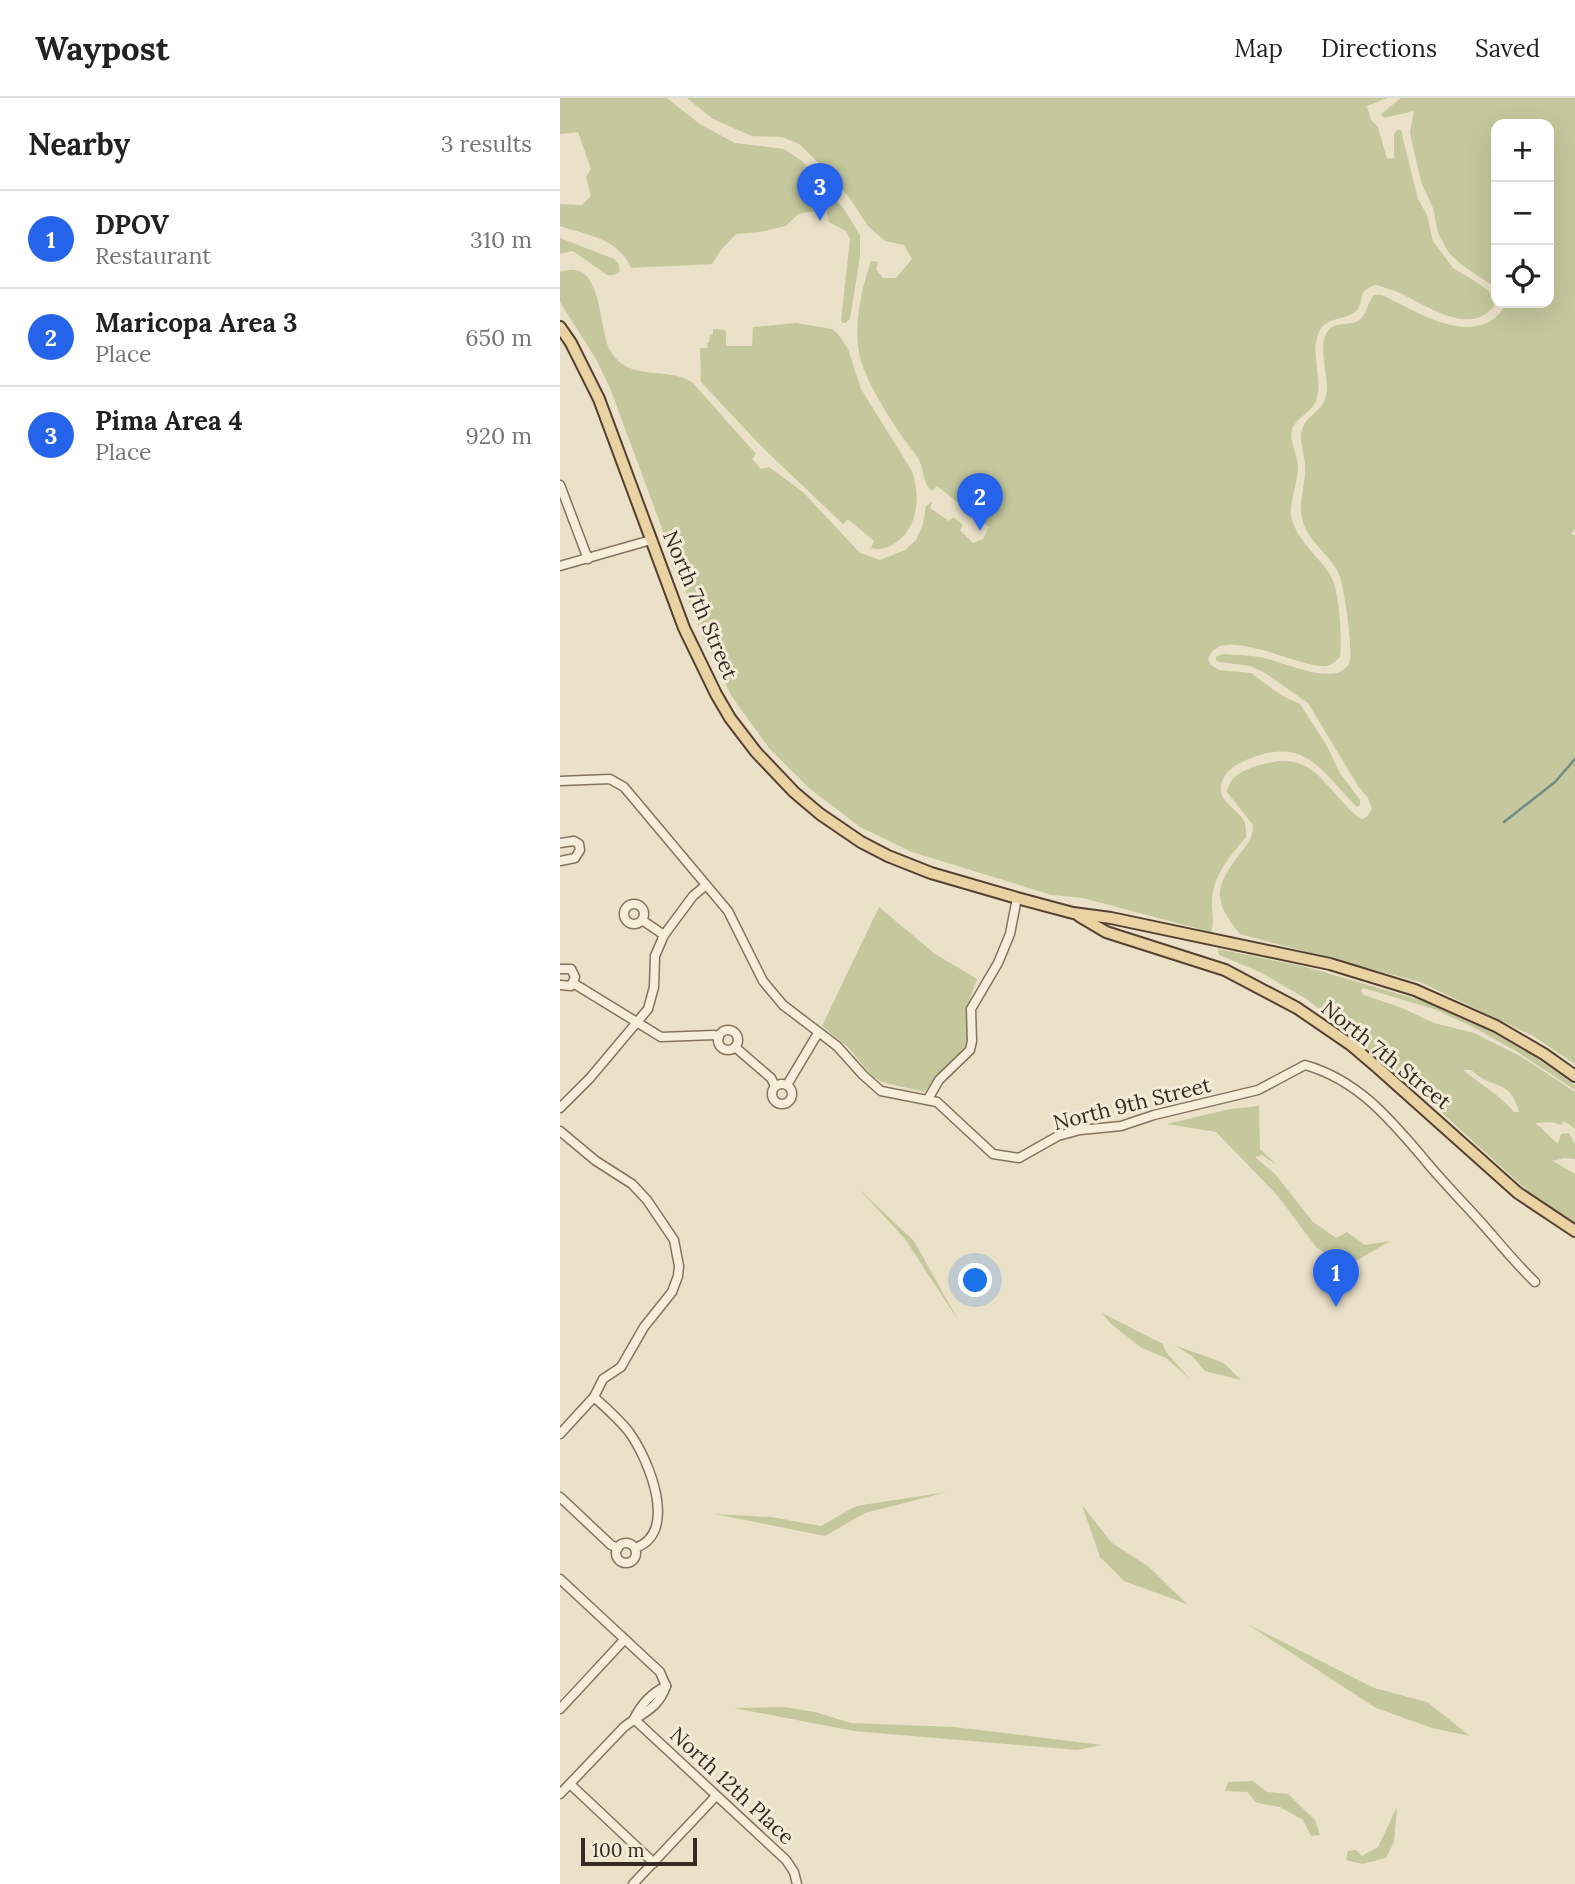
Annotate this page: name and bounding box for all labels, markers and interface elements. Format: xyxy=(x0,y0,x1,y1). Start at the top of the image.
text: Waypost xyxy=(35,27,169,69)
text: Map xyxy=(1234,33,1283,64)
text: Directions xyxy=(1321,33,1437,64)
text: Saved xyxy=(1475,33,1540,64)
map controls xyxy=(1491,119,1554,308)
button: + xyxy=(1491,119,1554,182)
text: Nearby xyxy=(28,125,130,163)
text: 3 results xyxy=(441,129,532,158)
pin: 3 xyxy=(797,163,843,221)
button: − xyxy=(1491,182,1554,245)
text: DPOV xyxy=(95,208,169,241)
text: 1 xyxy=(46,225,56,254)
text: 310 m xyxy=(470,225,532,254)
text: Restaurant xyxy=(95,241,211,270)
button: locate xyxy=(1491,245,1554,308)
text: Maricopa Area 3 xyxy=(95,306,297,339)
text: 2 xyxy=(45,323,57,352)
text: 650 m xyxy=(465,323,532,352)
text: Place xyxy=(95,339,152,368)
text: Pima Area 4 xyxy=(95,404,243,437)
text: 3 xyxy=(45,421,57,450)
text: 920 m xyxy=(465,421,532,450)
text: Place xyxy=(95,437,152,466)
pin: 2 xyxy=(957,473,1003,531)
street label: North 7th Street xyxy=(657,526,744,684)
street label: North 7th Street xyxy=(1316,994,1457,1116)
street label: North 9th Street xyxy=(1050,1071,1214,1136)
pin: 1 xyxy=(1313,1249,1359,1307)
your location xyxy=(958,1263,992,1297)
street label: North 12th Place xyxy=(665,1721,800,1850)
scale bar xyxy=(581,1835,696,1867)
text: 100 m xyxy=(592,1838,645,1862)

